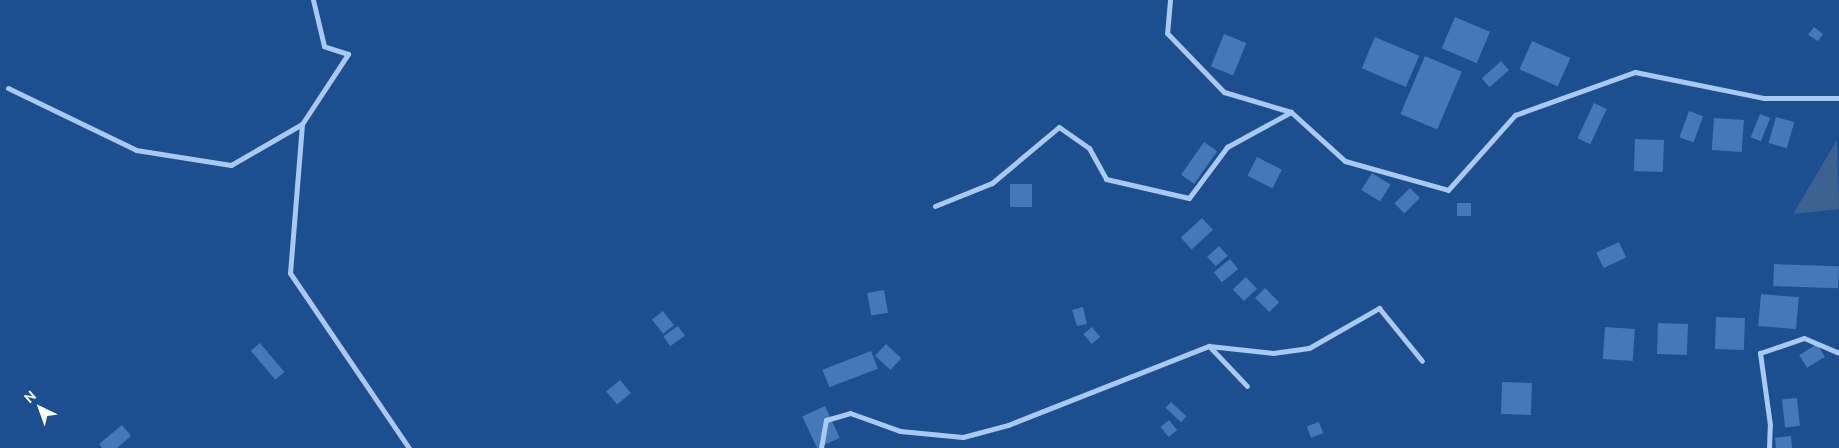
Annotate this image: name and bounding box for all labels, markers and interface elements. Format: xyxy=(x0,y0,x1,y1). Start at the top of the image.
north arrow xyxy=(15,383,65,433)
text: N xyxy=(21,387,39,406)

